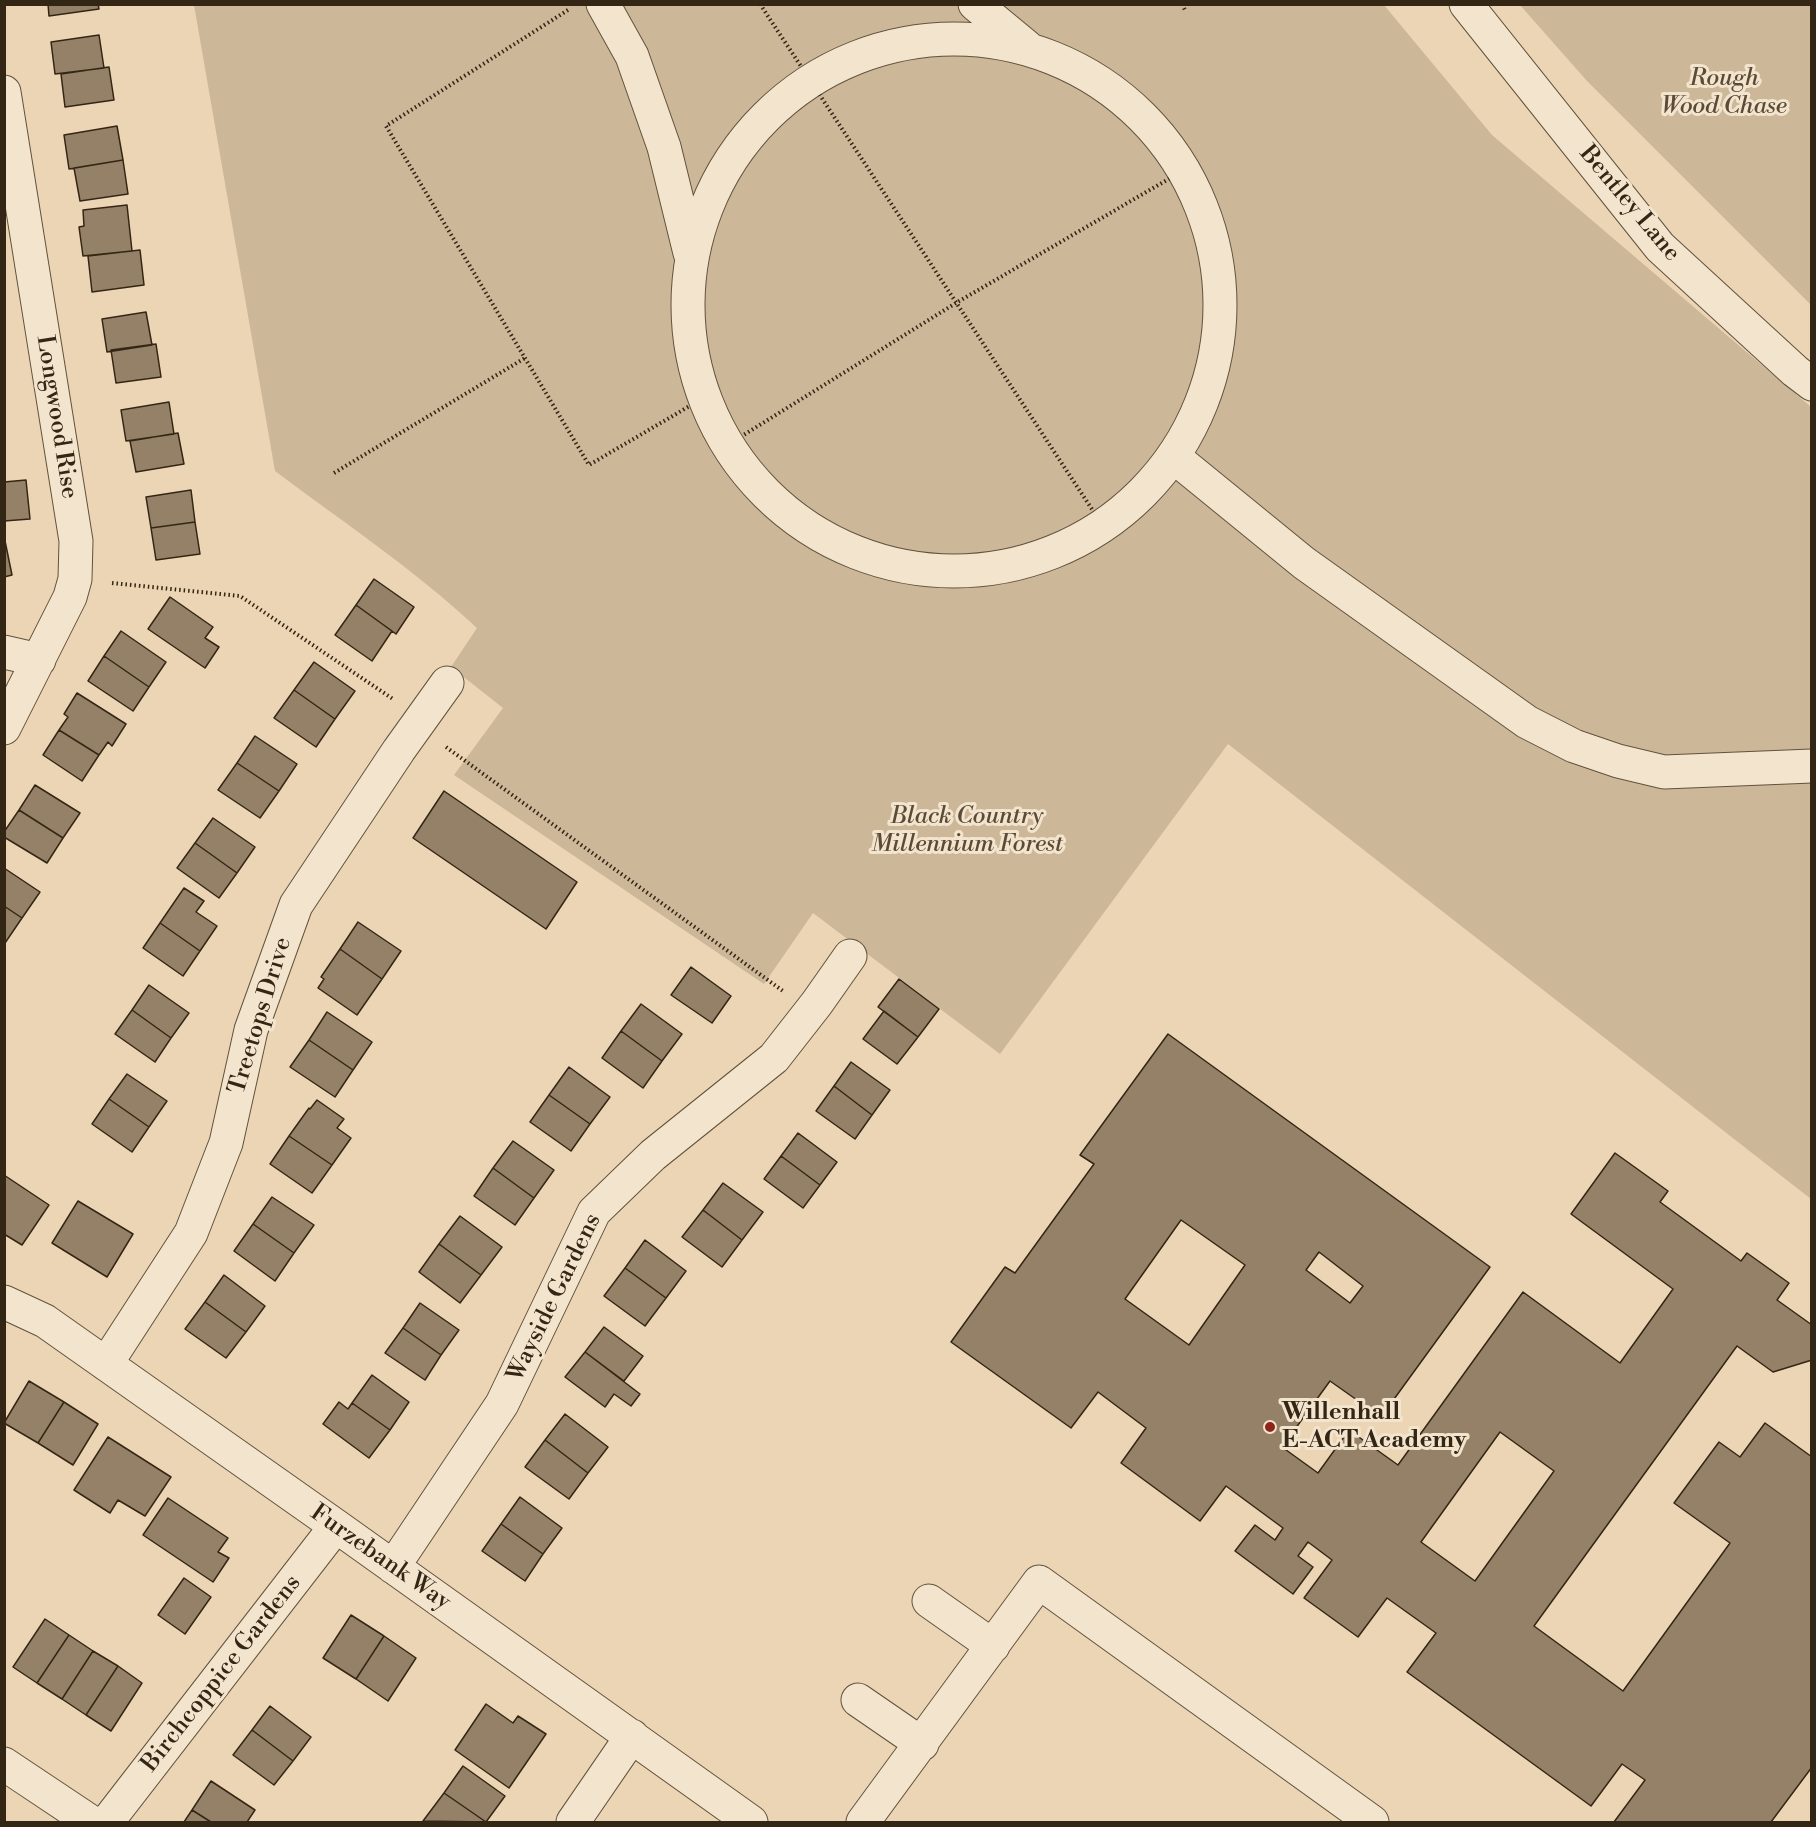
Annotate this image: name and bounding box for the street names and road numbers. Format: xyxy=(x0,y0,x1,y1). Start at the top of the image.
street label: Bentley Lane xyxy=(1572,140,1686,268)
street label: Longwood Rise xyxy=(29,333,83,501)
street label: Treetops Drive xyxy=(223,934,299,1098)
street label: Wayside Gardens xyxy=(502,1209,608,1387)
street label: Furzebank Way xyxy=(304,1499,456,1617)
street label: Birchcoppice Gardens xyxy=(136,1570,308,1778)

